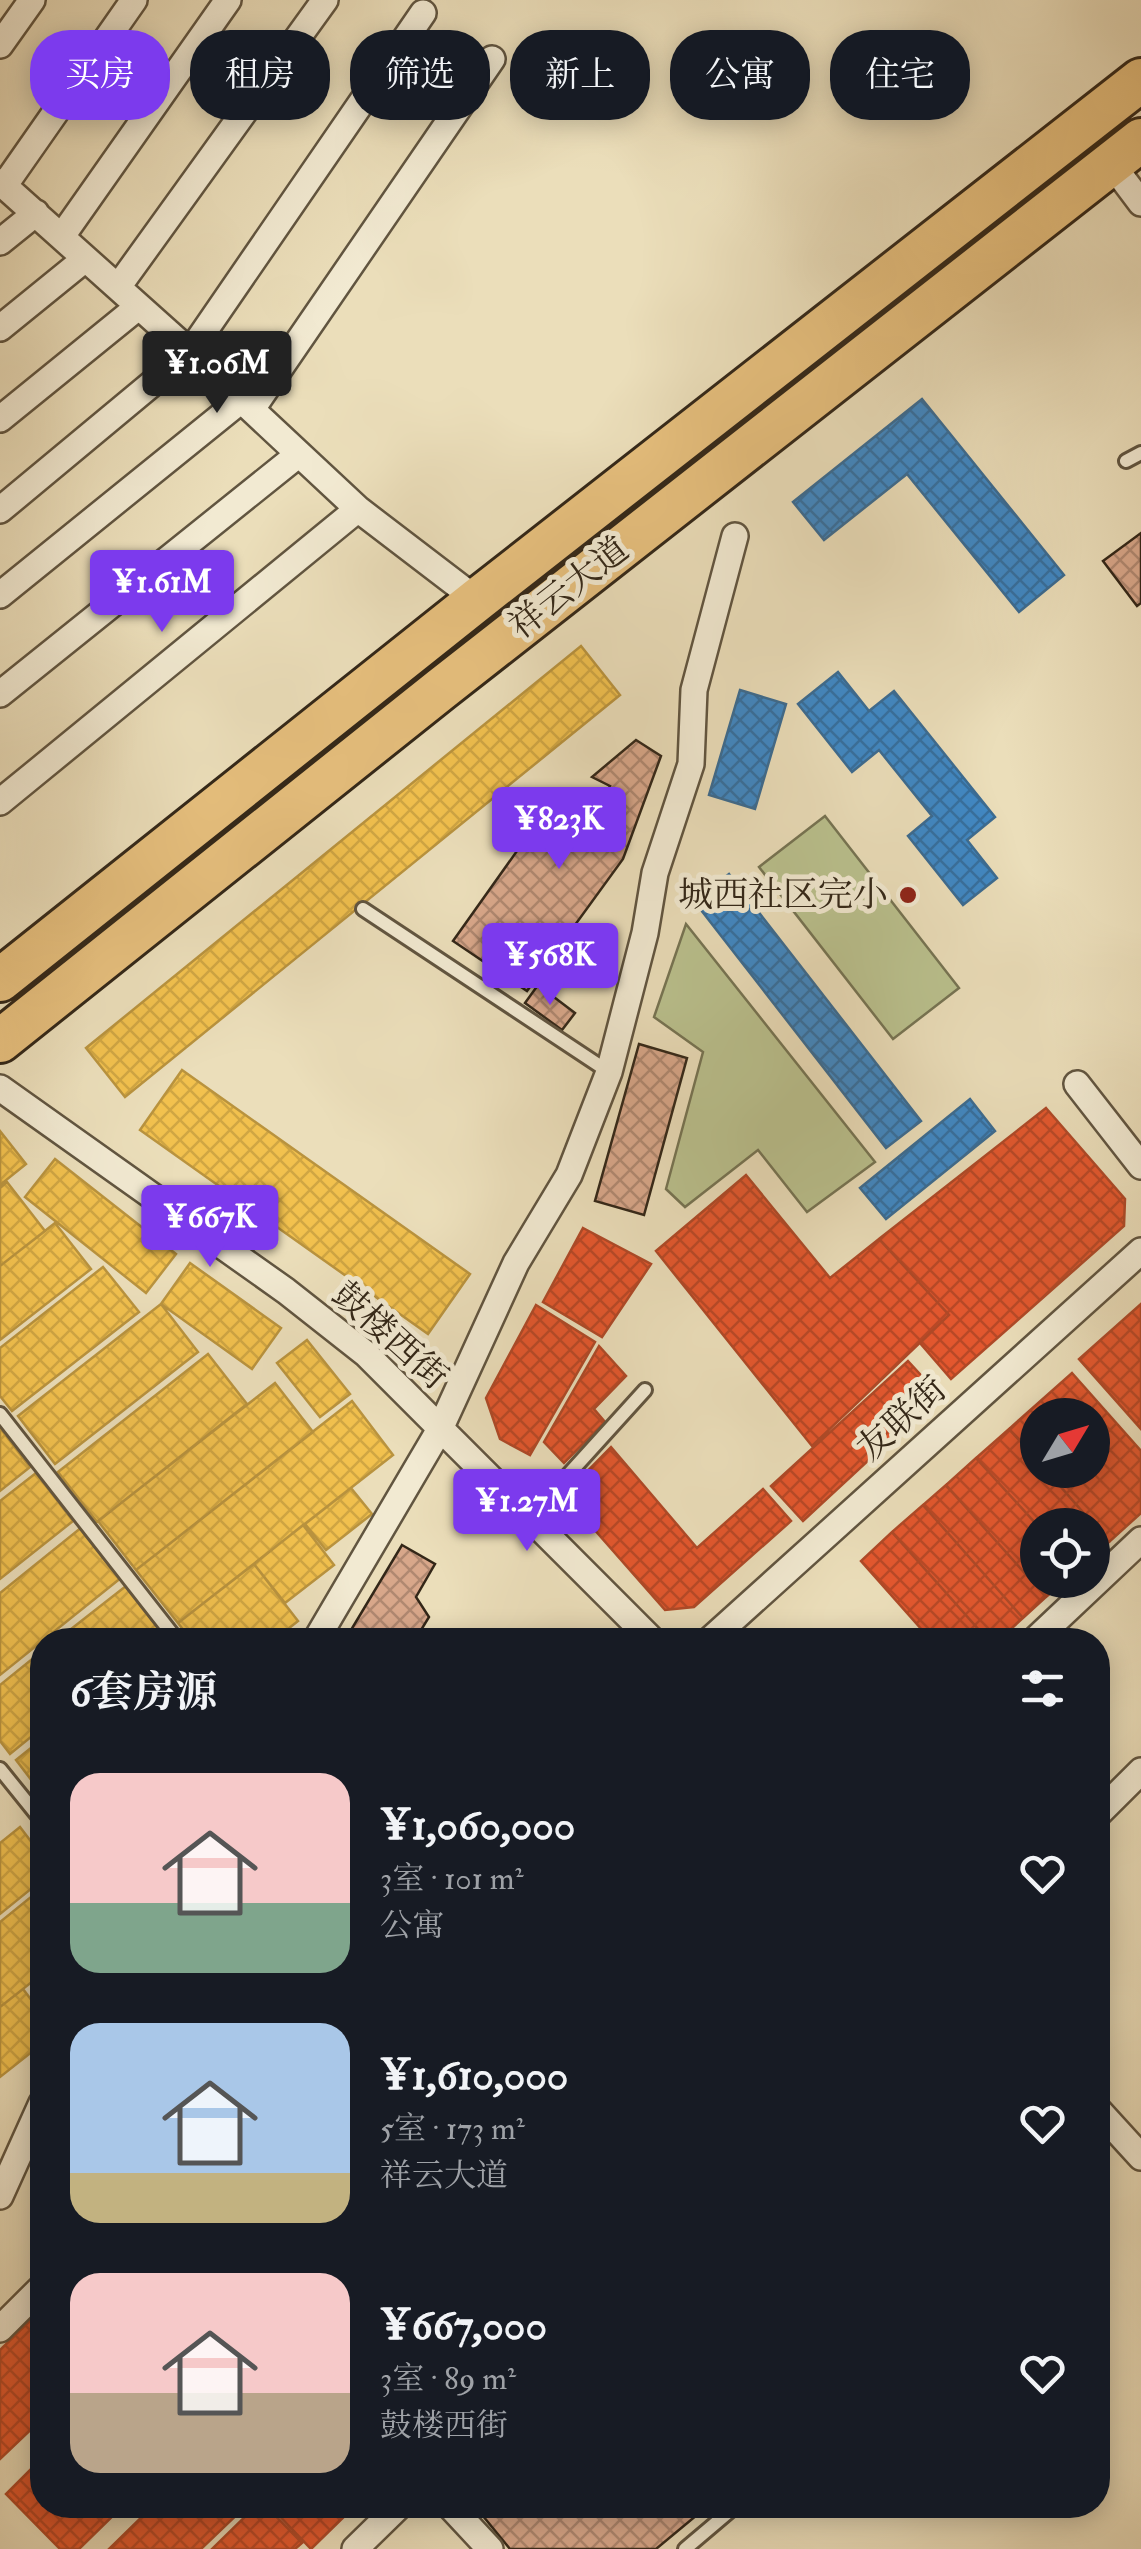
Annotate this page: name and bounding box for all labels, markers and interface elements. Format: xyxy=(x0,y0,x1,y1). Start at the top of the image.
chip: 买房 xyxy=(30,30,170,120)
chip: 租房 xyxy=(190,30,330,120)
chip: 筛选 xyxy=(350,30,490,120)
chip: 新上 xyxy=(510,30,650,120)
chip: 公寓 xyxy=(670,30,810,120)
chip: 住宅 xyxy=(830,30,970,120)
pin: ¥1.06M xyxy=(136,331,298,416)
text: ¥1.06M xyxy=(164,343,270,383)
street label: 祥云大道 xyxy=(500,528,638,648)
pin: ¥1.61M xyxy=(81,550,243,635)
text: ¥1.61M xyxy=(112,562,212,602)
pin: ¥823K xyxy=(489,787,629,872)
text: ¥823K xyxy=(514,799,604,839)
place label: 城西社区完小 xyxy=(678,873,888,917)
marker: 城西社区完小 xyxy=(897,884,919,906)
pin: ¥568K xyxy=(480,923,620,1008)
text: ¥568K xyxy=(504,935,596,975)
pin: ¥667K xyxy=(140,1185,280,1270)
text: ¥667K xyxy=(163,1197,257,1237)
street label: 鼓楼西街 xyxy=(323,1273,457,1399)
street label: 友联街 xyxy=(848,1368,956,1470)
north arrow xyxy=(1020,1398,1110,1488)
map controls xyxy=(1020,1398,1110,1598)
pin: ¥1.27M xyxy=(446,1469,608,1554)
text: ¥1.27M xyxy=(475,1481,579,1521)
button: locate xyxy=(1020,1508,1110,1598)
icon: filters xyxy=(1015,1661,1070,1716)
text: 6套房源 xyxy=(70,1667,217,1719)
text: ¥1,060,000 xyxy=(380,1800,575,1852)
icon: home xyxy=(150,1813,270,1933)
icon: heart xyxy=(1015,1846,1070,1901)
text: 3室 · 101 m² xyxy=(380,1859,523,1899)
text: 公寓 xyxy=(380,1906,444,1946)
text: ¥1,610,000 xyxy=(380,2050,568,2102)
icon: home xyxy=(150,2063,270,2183)
icon: heart xyxy=(1015,2096,1070,2151)
text: 5室 · 173 m² xyxy=(380,2109,525,2149)
text: 祥云大道 xyxy=(380,2156,508,2196)
text: ¥667,000 xyxy=(380,2300,547,2352)
icon: home xyxy=(150,2313,270,2433)
icon: heart xyxy=(1015,2346,1070,2401)
text: 3室 · 89 m² xyxy=(380,2359,516,2399)
text: 鼓楼西街 xyxy=(380,2406,508,2446)

